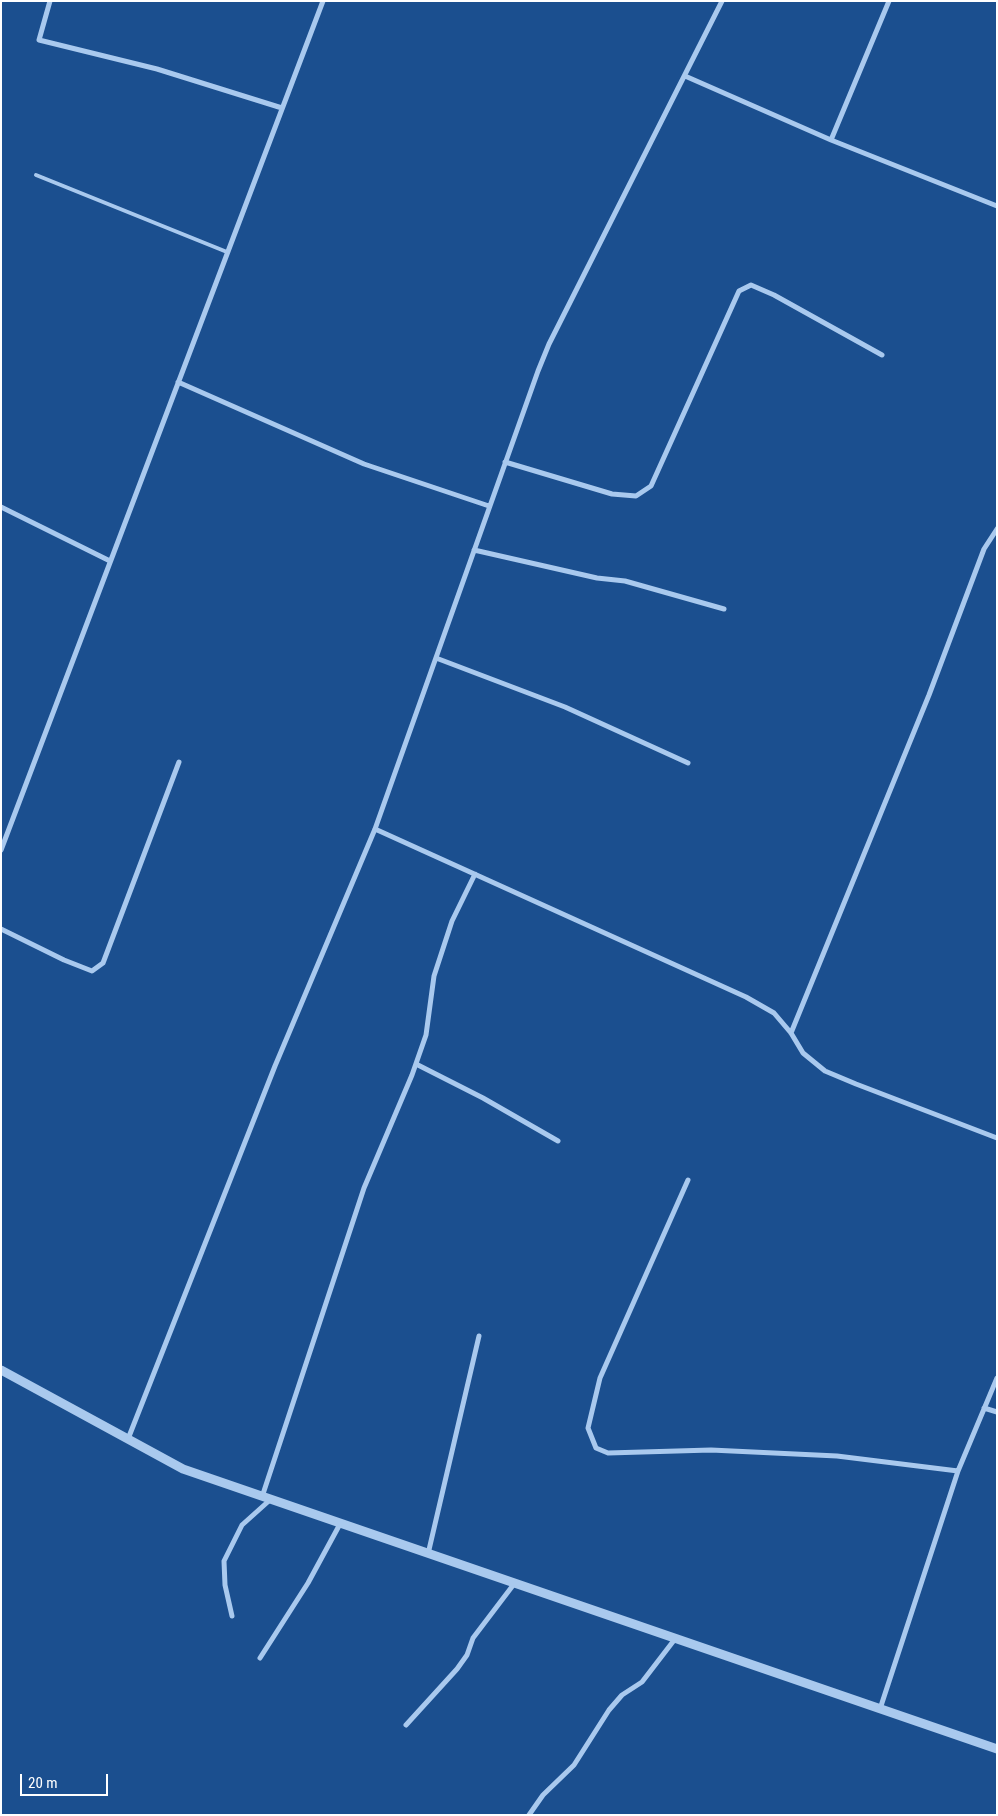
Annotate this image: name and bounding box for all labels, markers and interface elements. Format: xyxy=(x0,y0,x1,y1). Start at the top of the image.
scale bar xyxy=(22,1764,110,1796)
text: 20 m xyxy=(28,1774,58,1792)

